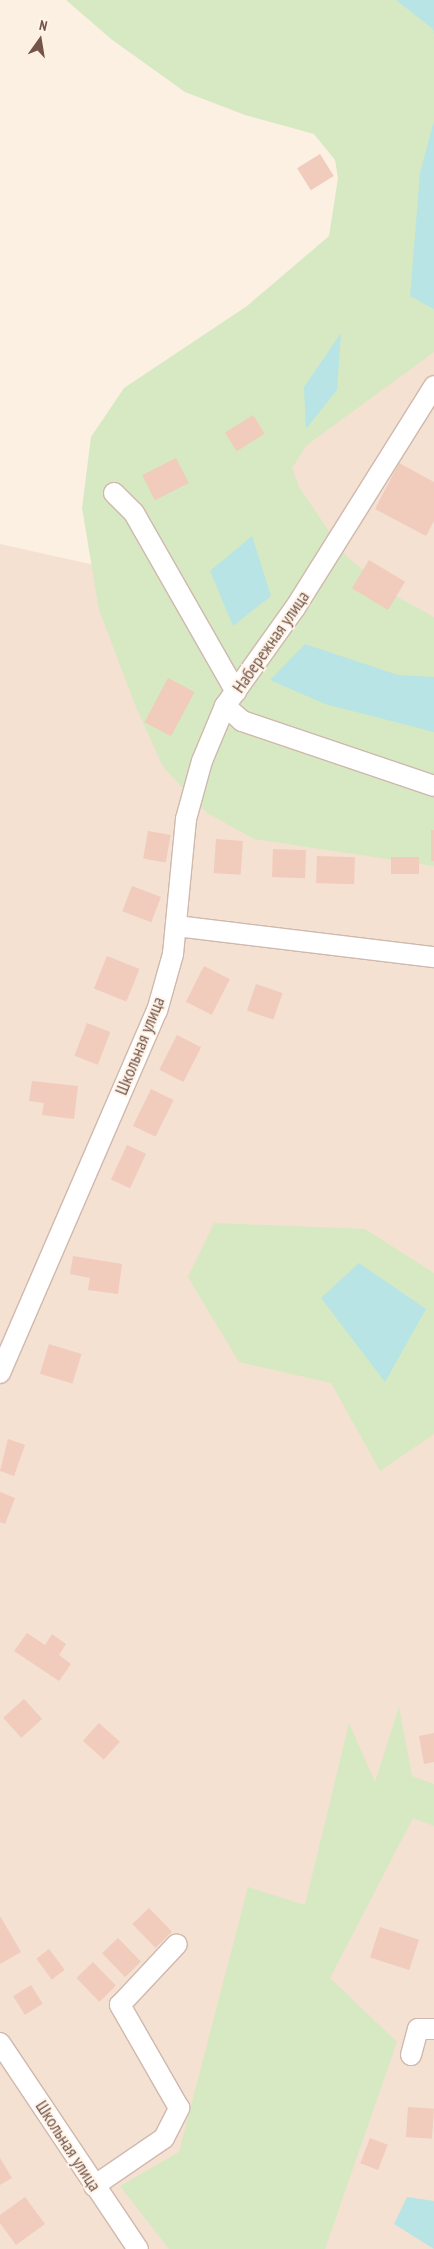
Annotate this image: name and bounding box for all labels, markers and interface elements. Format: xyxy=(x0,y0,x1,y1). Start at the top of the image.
north arrow xyxy=(15,15,65,65)
text: N xyxy=(38,16,49,35)
street label: Набережная улица xyxy=(228,587,314,697)
street label: Школьная улица xyxy=(111,994,169,1098)
street label: Школьная улица xyxy=(31,2097,105,2195)

